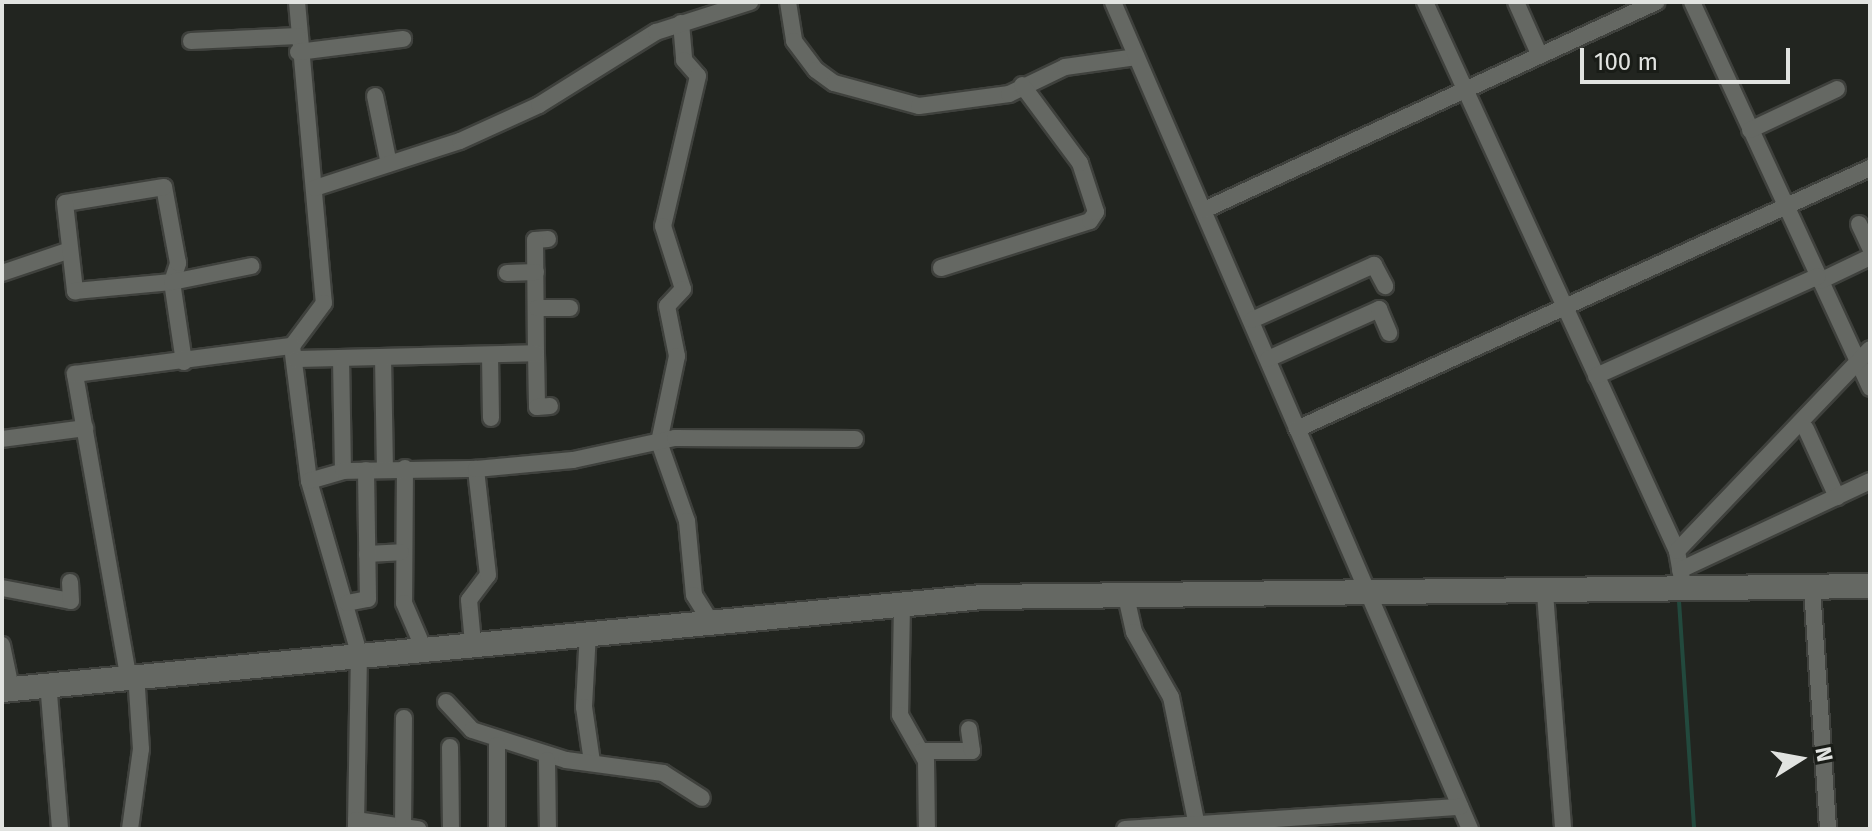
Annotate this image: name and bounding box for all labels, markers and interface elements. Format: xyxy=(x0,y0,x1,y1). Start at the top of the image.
scale bar xyxy=(1584,32,1794,82)
text: 100 m xyxy=(1594,48,1658,76)
north arrow xyxy=(1760,719,1840,799)
text: N xyxy=(1809,745,1839,764)

